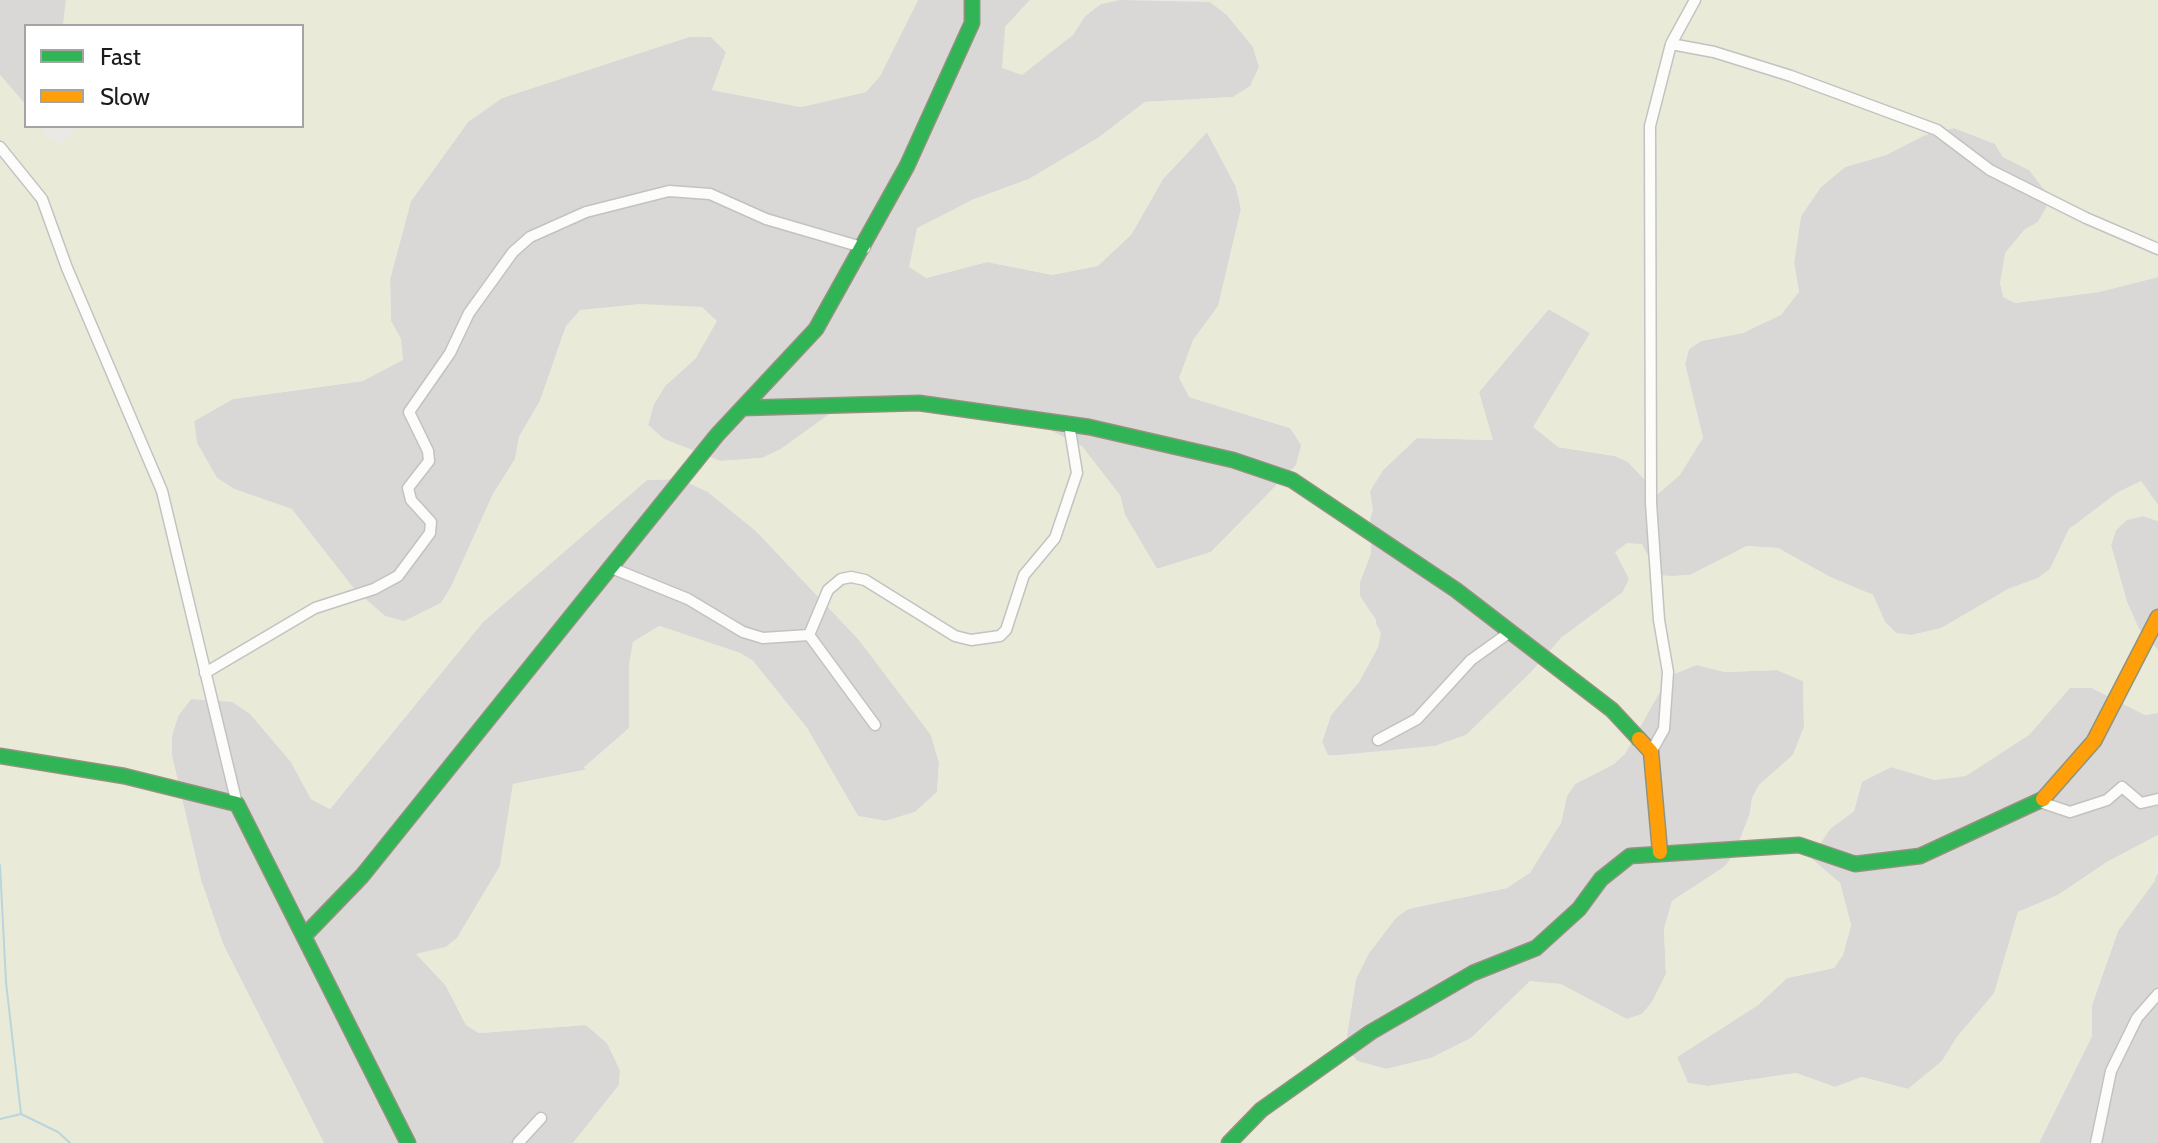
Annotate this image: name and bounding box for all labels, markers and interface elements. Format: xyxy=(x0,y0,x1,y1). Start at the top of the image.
legend xyxy=(24,24,304,128)
text: Fast xyxy=(100,42,141,71)
text: Slow xyxy=(100,82,150,111)

